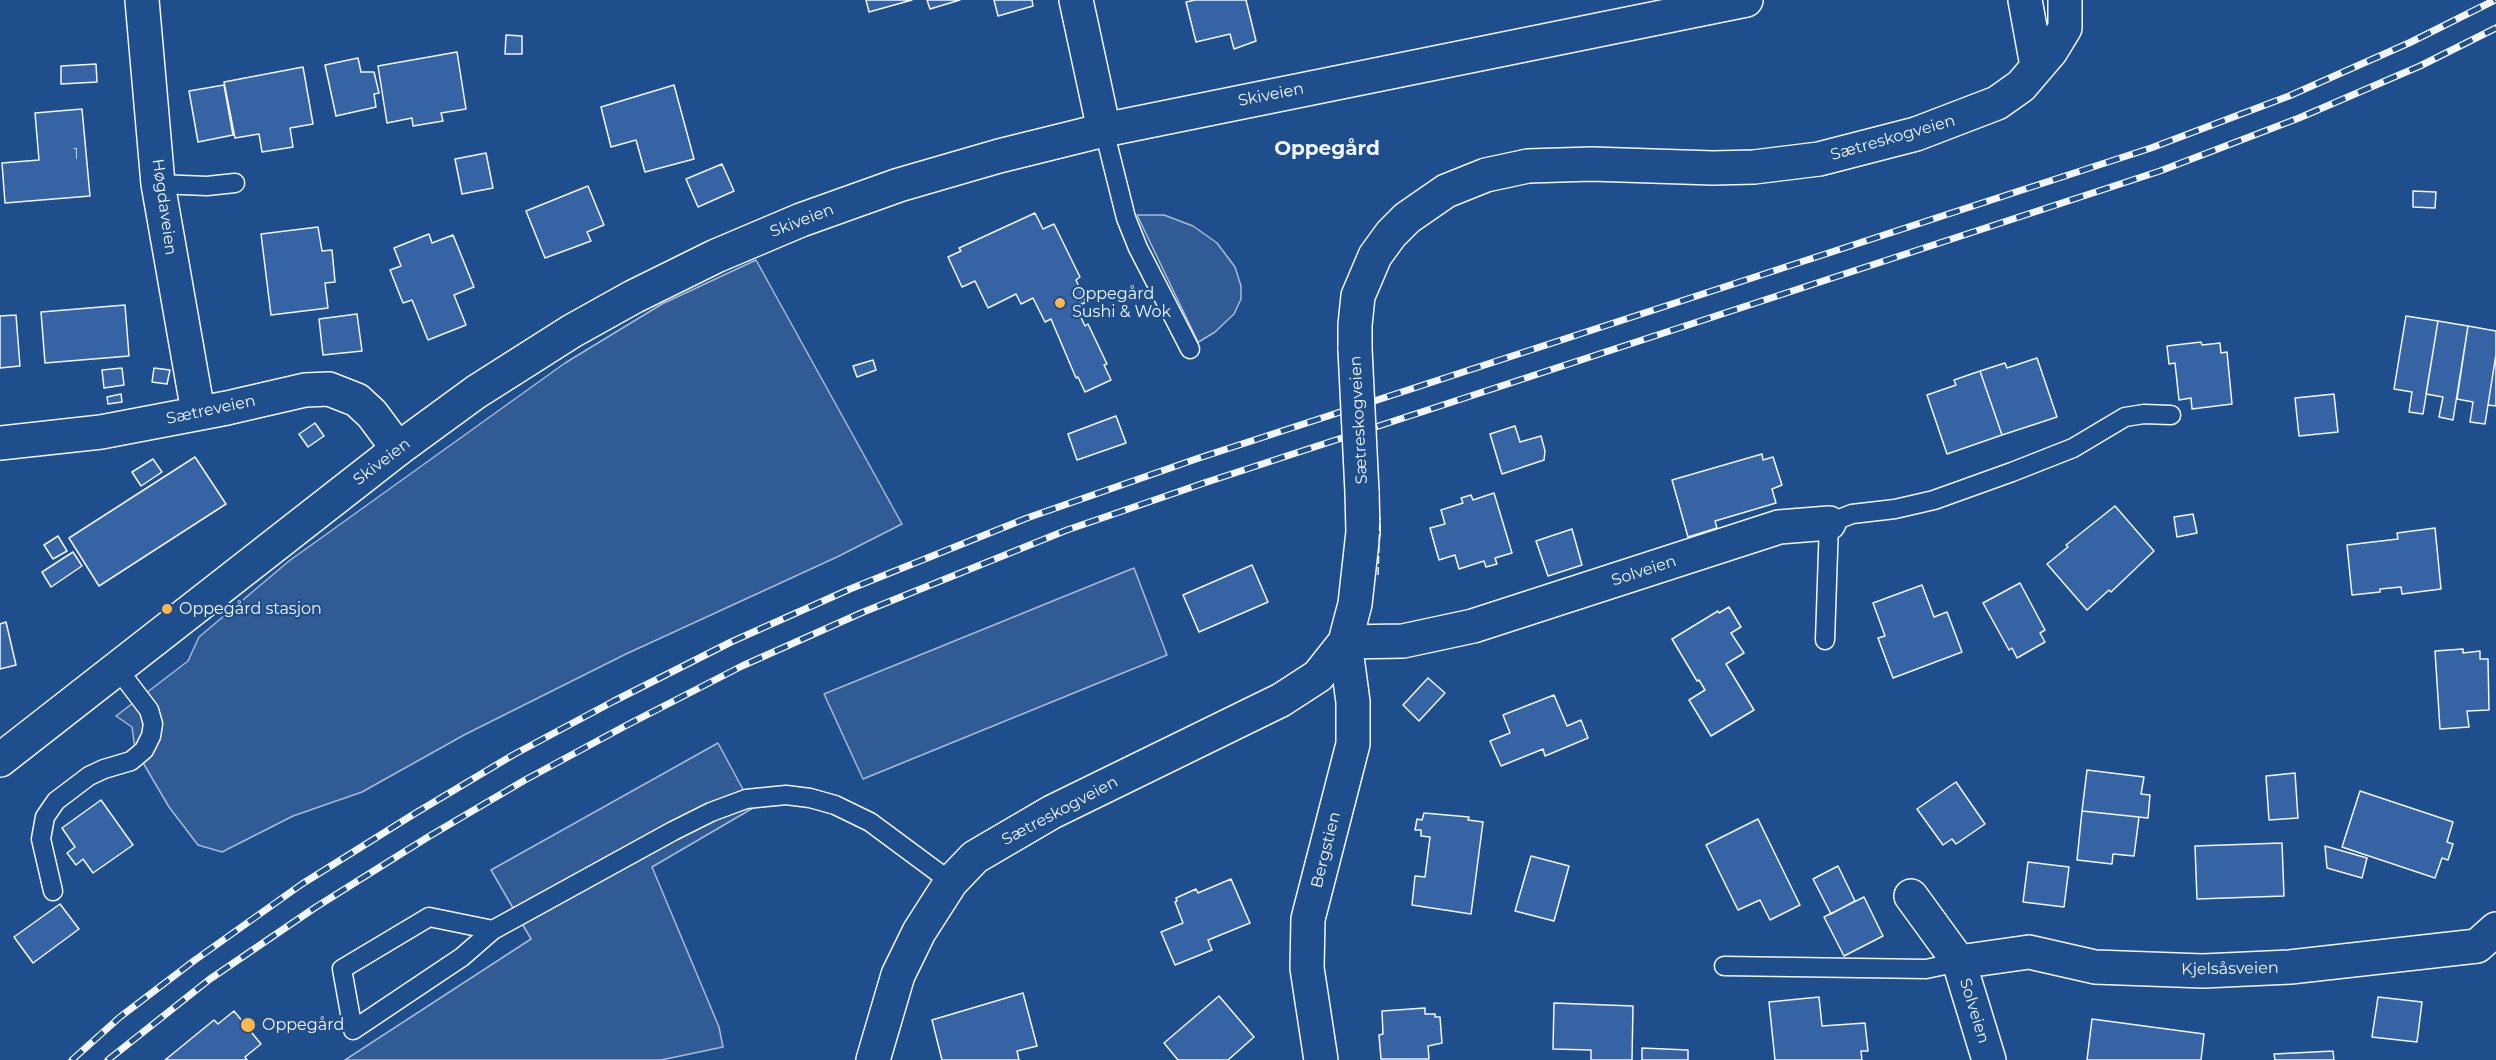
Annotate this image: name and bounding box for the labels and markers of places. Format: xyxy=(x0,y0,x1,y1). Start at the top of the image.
place label: Oppegård Sushi & Wok xyxy=(1072,284,1171,322)
marker: Oppegård Sushi & Wok xyxy=(1053,296,1067,310)
place label: Oppegård stasjon xyxy=(179,599,322,619)
marker: Oppegård stasjon xyxy=(160,602,174,616)
place label: Oppegård xyxy=(262,1015,344,1035)
marker: Oppegård xyxy=(239,1016,257,1034)

